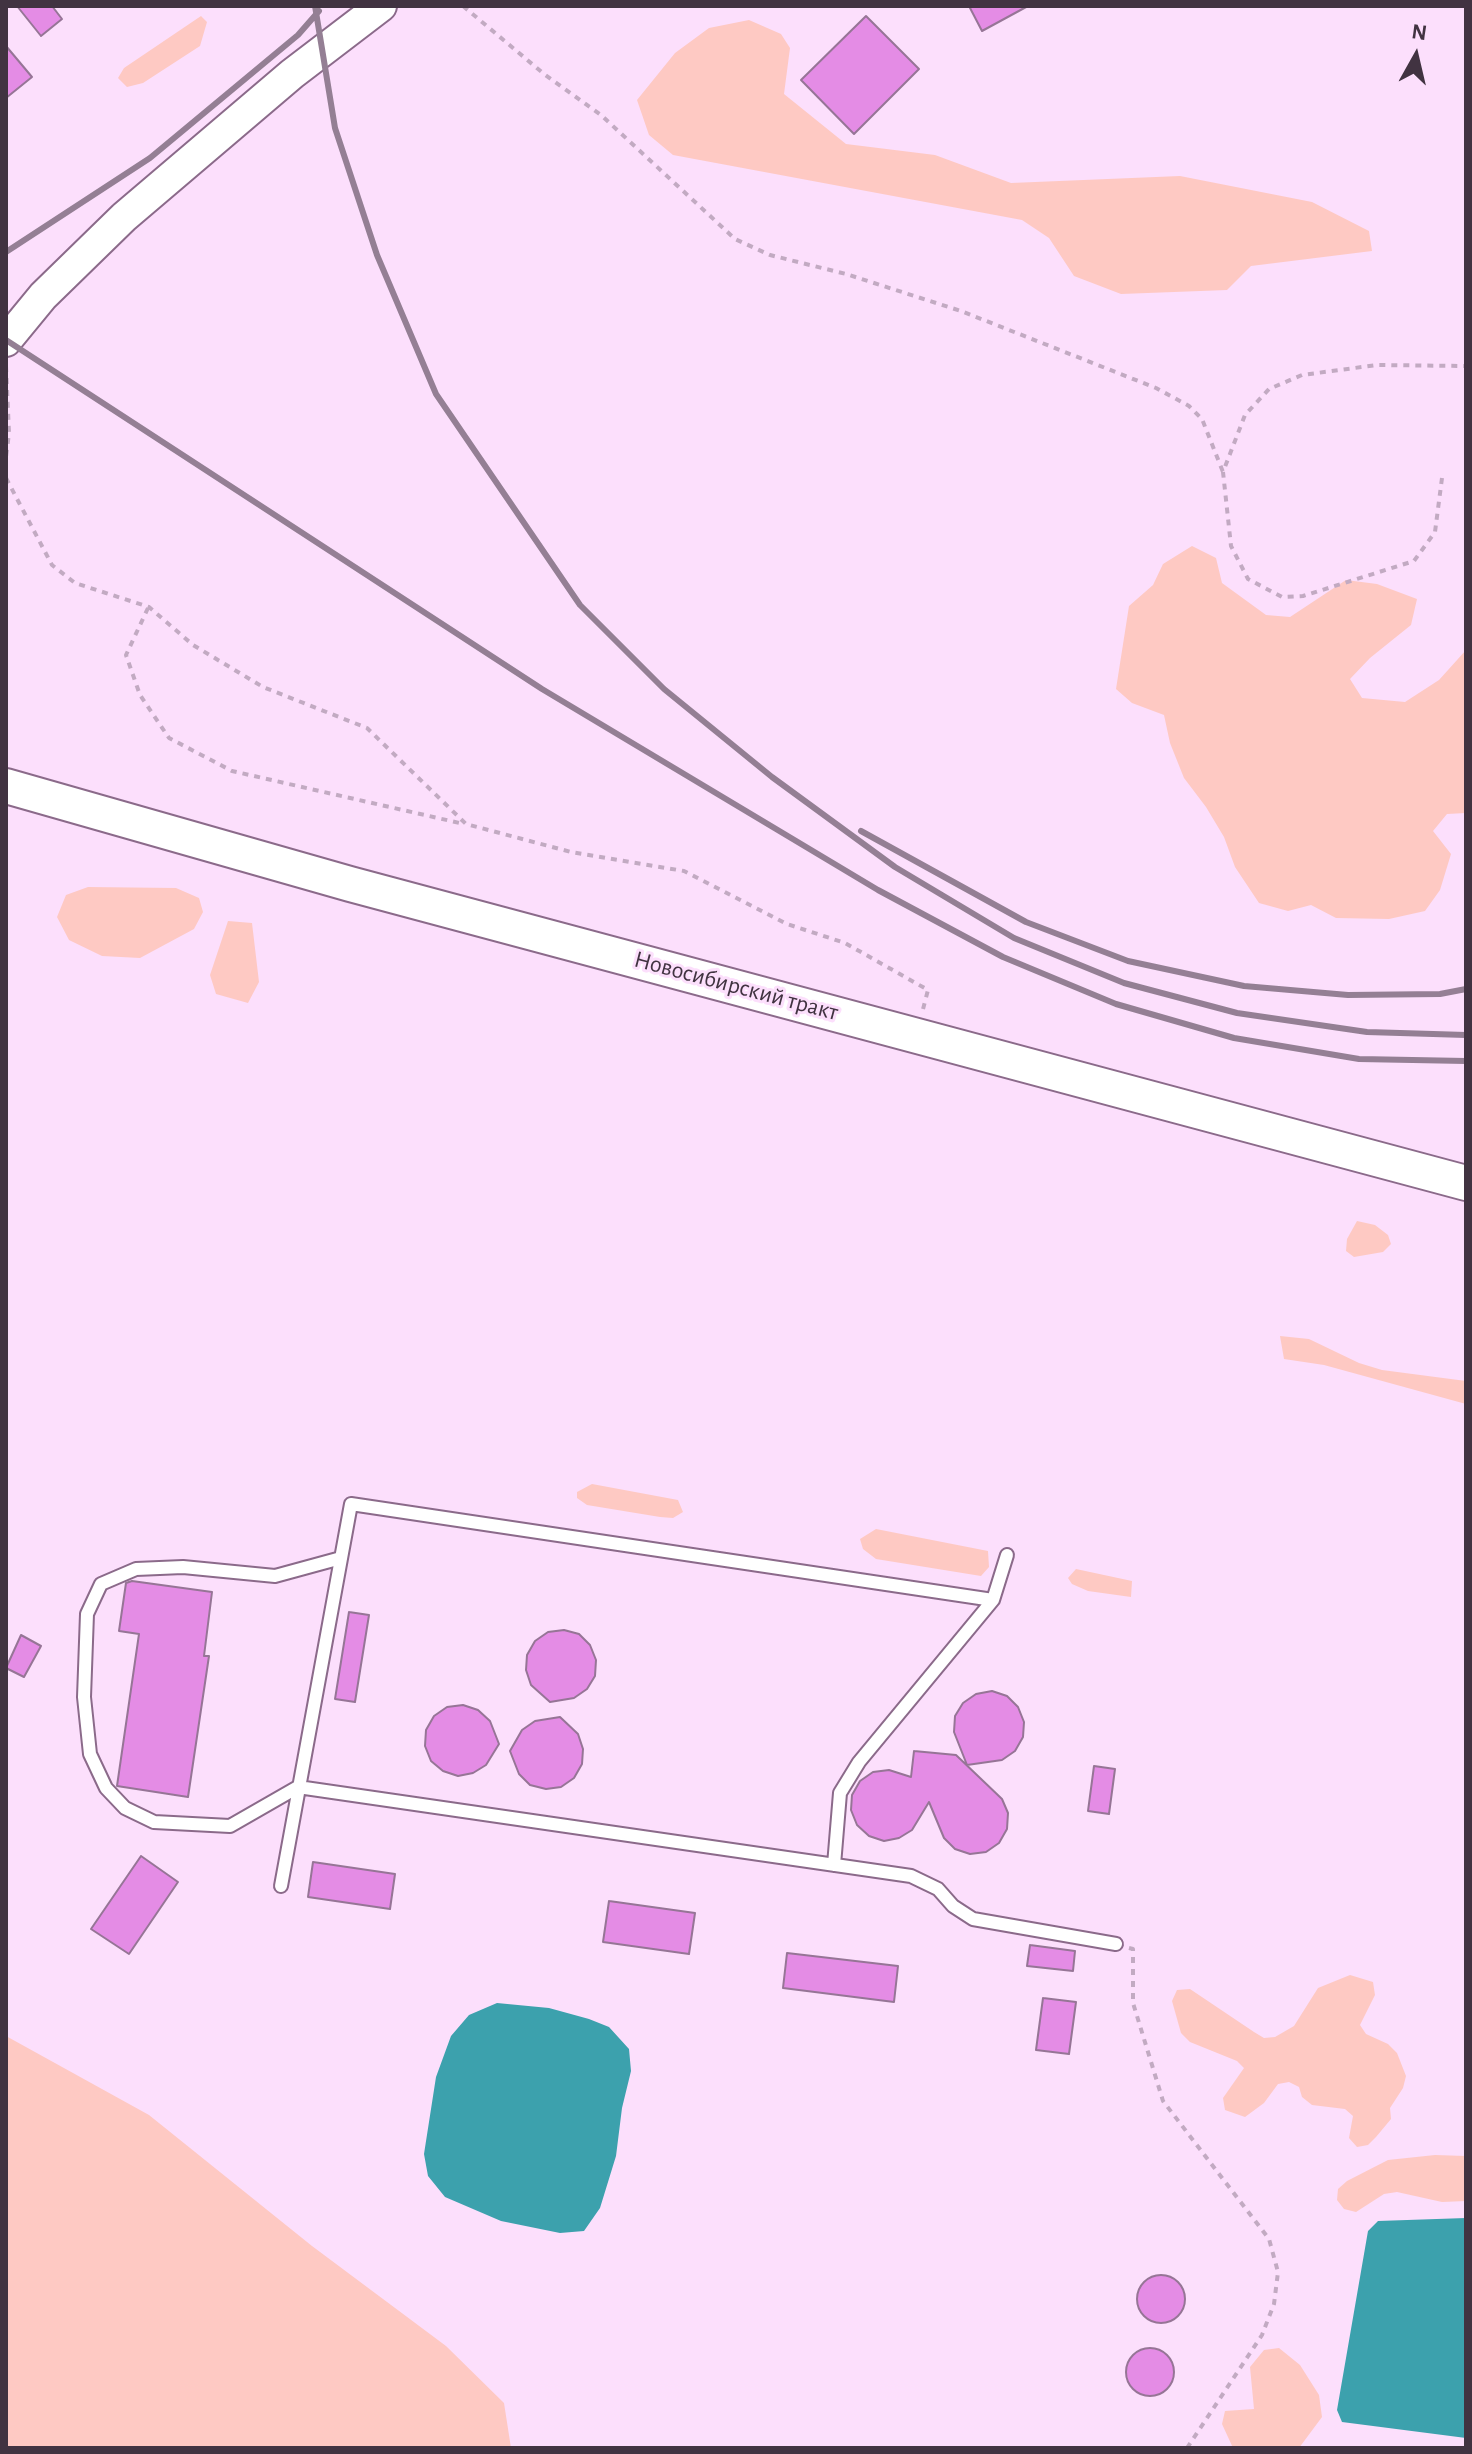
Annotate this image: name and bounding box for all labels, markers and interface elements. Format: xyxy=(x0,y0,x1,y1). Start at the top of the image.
north arrow xyxy=(1376,16,1456,96)
text: N xyxy=(1410,20,1428,44)
street label: Новосибирский тракт xyxy=(631,945,841,1027)

